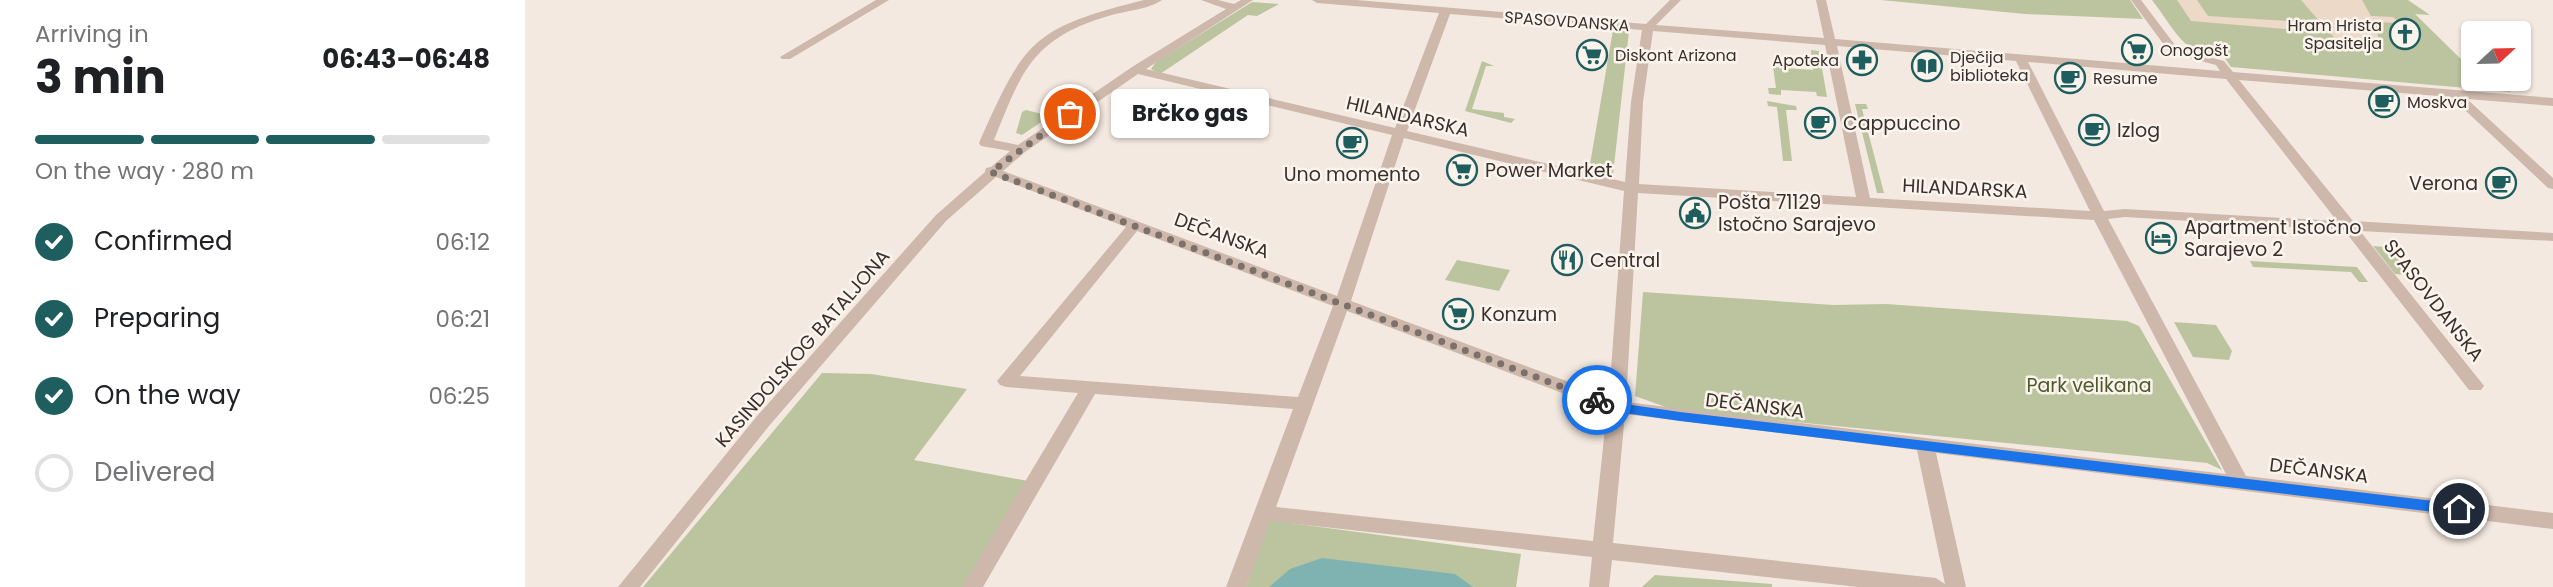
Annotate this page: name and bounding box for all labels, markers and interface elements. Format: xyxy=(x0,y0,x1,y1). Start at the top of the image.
street label: SPASOVDANSKA xyxy=(1504,6,1630,37)
place label: Hram Hrista Spasitelja xyxy=(2287,14,2382,55)
church icon: Hram Hrista Spasitelja xyxy=(2388,17,2422,51)
text: Arriving in xyxy=(35,18,149,50)
north arrow xyxy=(2461,21,2531,91)
map controls xyxy=(2461,21,2531,91)
supermarket icon: Onogošt xyxy=(2120,33,2154,67)
supermarket icon: Diskont Arizona xyxy=(1575,38,1609,72)
place label: Onogošt xyxy=(2160,39,2228,62)
text: 06:43–06:48 xyxy=(322,41,490,77)
pharmacy icon: Apoteka xyxy=(1845,43,1879,77)
place label: Diskont Arizona xyxy=(1615,44,1737,67)
text: 3 min xyxy=(35,45,166,109)
place label: Dječija biblioteka xyxy=(1950,46,2028,87)
place label: Apoteka xyxy=(1772,49,1839,72)
library icon: Dječija biblioteka xyxy=(1910,49,1944,83)
cafe icon: Resume xyxy=(2053,61,2087,95)
place label: Resume xyxy=(2093,67,2158,90)
pin xyxy=(1040,84,1100,144)
cafe icon: Moskva xyxy=(2367,85,2401,119)
street label: HILANDARSKA xyxy=(1344,89,1472,144)
callout: Brčko gas xyxy=(1112,90,1269,138)
place label: Moskva xyxy=(2407,91,2467,114)
icon: bag xyxy=(1051,95,1089,133)
text: Brčko gas xyxy=(1132,97,1248,129)
cafe icon: Cappuccino xyxy=(1803,106,1837,140)
place label: Cappuccino xyxy=(1843,110,1960,137)
cafe icon: Izlog xyxy=(2077,113,2111,147)
place label: Izlog xyxy=(2117,117,2160,144)
cafe icon: Uno momento xyxy=(1335,126,1369,160)
supermarket icon: Power Market xyxy=(1445,153,1479,187)
text: On the way · 280 m xyxy=(35,155,254,187)
place label: Power Market xyxy=(1485,157,1613,184)
place label: Uno momento xyxy=(1284,161,1420,188)
cafe icon: Verona xyxy=(2484,166,2518,200)
place label: Verona xyxy=(2409,170,2478,197)
street label: HILANDARSKA xyxy=(1902,172,2028,205)
place label: Pošta 71129 Istočno Sarajevo xyxy=(1718,189,1876,238)
public building icon: Pošta 71129 Istočno Sarajevo xyxy=(1678,196,1712,230)
street label: DEČANSKA xyxy=(1171,206,1273,265)
place label: Apartment Istočno Sarajevo 2 xyxy=(2184,214,2362,263)
hotel icon: Apartment Istočno Sarajevo 2 xyxy=(2144,221,2178,255)
icon: check xyxy=(35,223,73,261)
text: Confirmed xyxy=(94,223,232,259)
text: 06:12 xyxy=(435,226,490,258)
street label: SPASOVDANSKA xyxy=(2377,233,2490,367)
street label: KASINDOLSKOG BATALJONA xyxy=(709,243,896,453)
restaurant icon: Central xyxy=(1550,243,1584,277)
place label: Central xyxy=(1590,247,1660,274)
supermarket icon: Konzum xyxy=(1441,297,1475,331)
icon: check xyxy=(35,300,73,338)
text: Preparing xyxy=(94,300,220,336)
place label: Konzum xyxy=(1481,301,1557,328)
text: 06:21 xyxy=(435,303,490,335)
courier xyxy=(1562,365,1632,435)
park label: Park velikana xyxy=(2026,372,2152,399)
icon: check xyxy=(35,377,73,415)
text: On the way xyxy=(94,377,241,413)
text: 06:25 xyxy=(428,380,490,412)
icon: bike xyxy=(1578,381,1616,419)
street label: DEČANSKA xyxy=(1704,386,1806,425)
street label: DEČANSKA xyxy=(2268,451,2370,490)
text: Delivered xyxy=(94,454,215,490)
pin xyxy=(2429,479,2489,539)
icon: home xyxy=(2440,490,2478,528)

